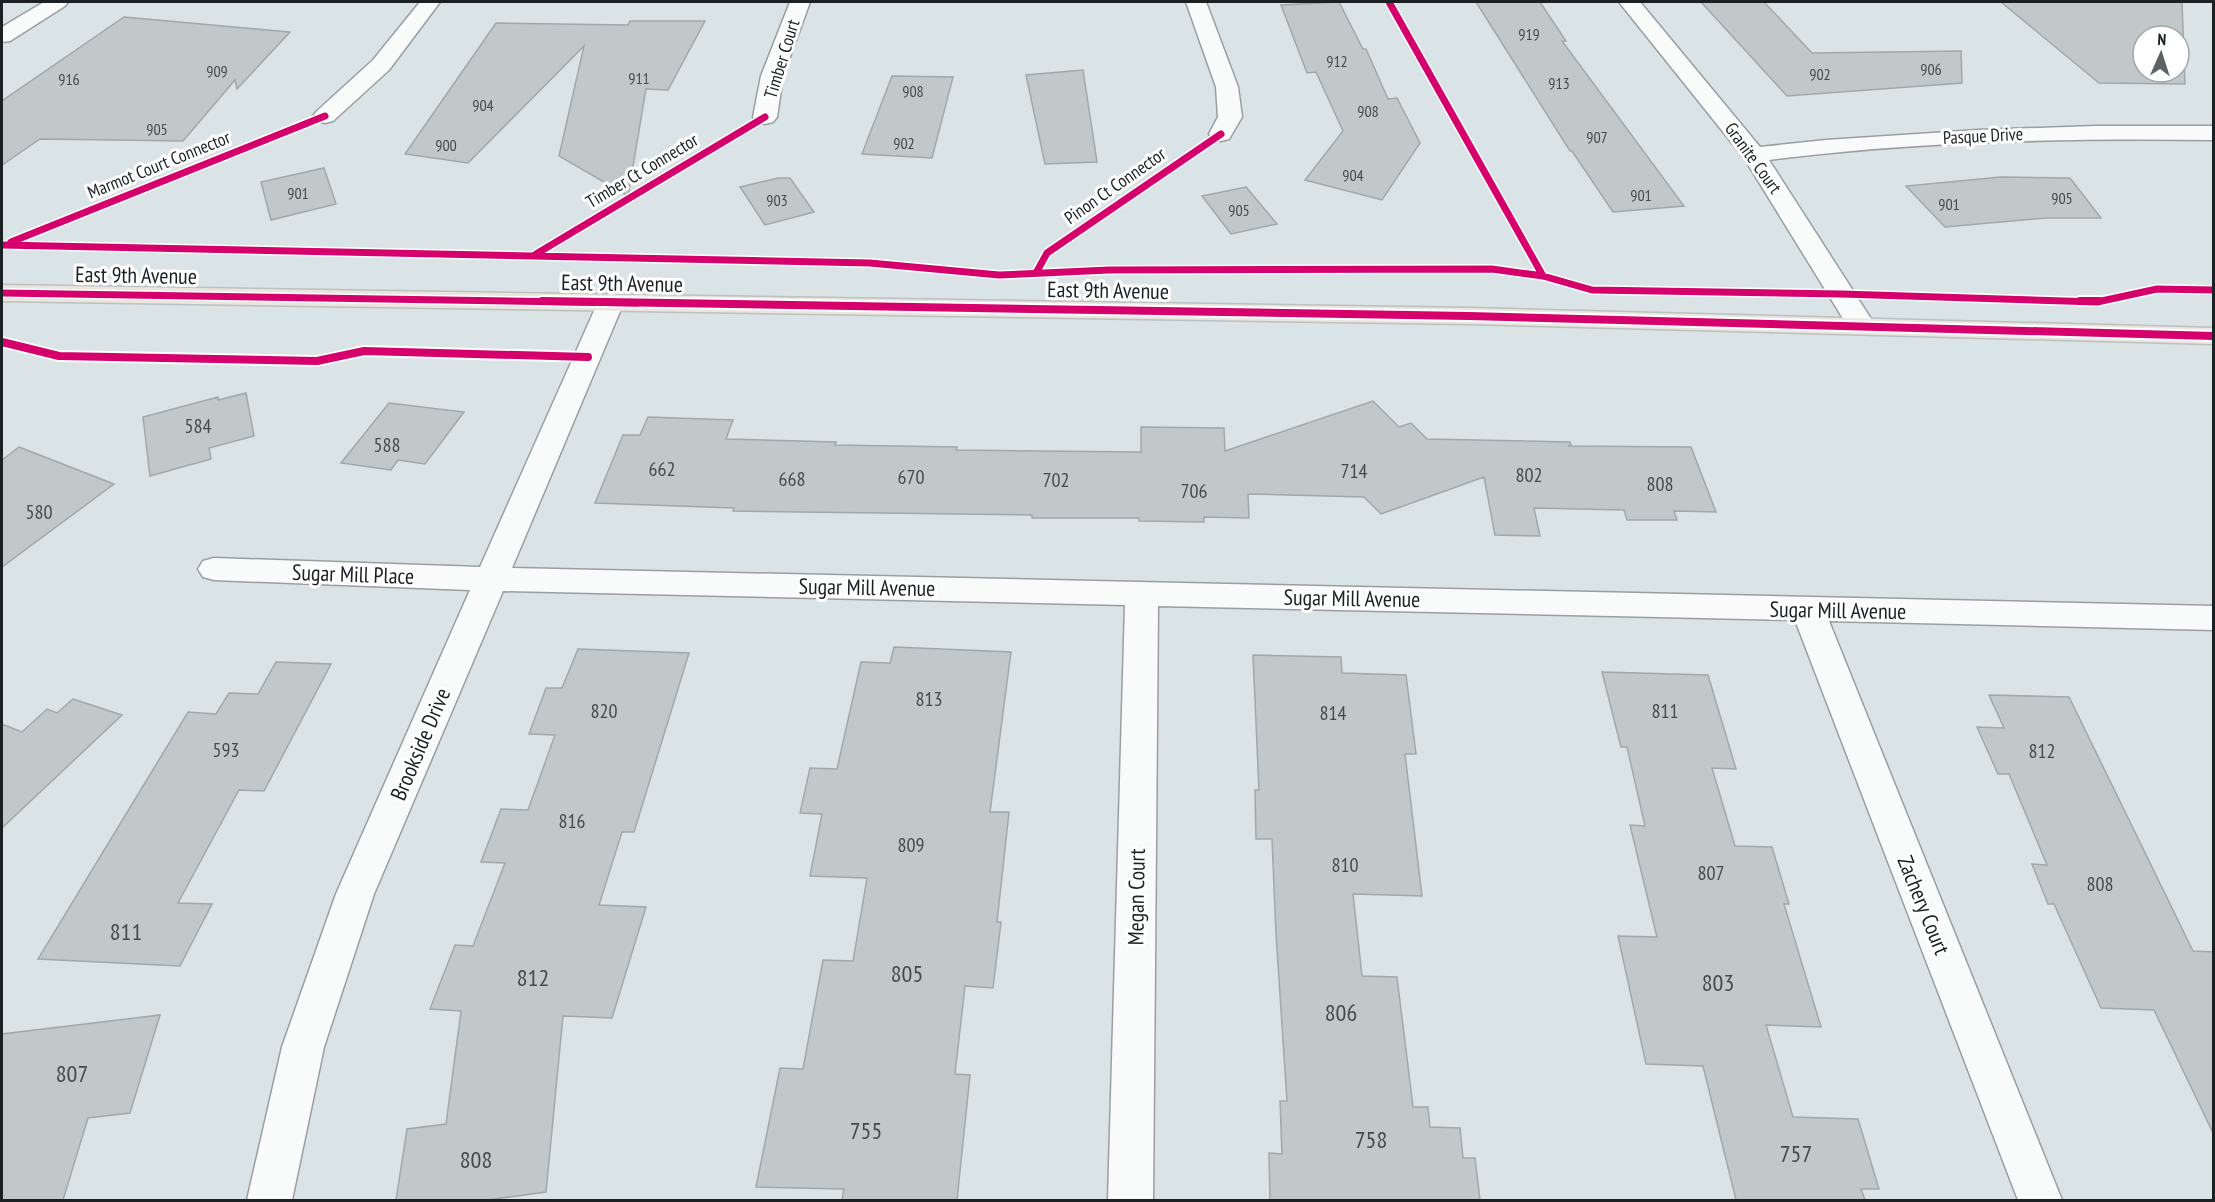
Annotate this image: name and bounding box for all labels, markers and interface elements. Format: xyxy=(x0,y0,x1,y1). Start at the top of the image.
street label: Timber Court xyxy=(759,17,804,101)
house number: 919 xyxy=(1518,24,1540,44)
north arrow xyxy=(2131,24,2191,84)
text: N xyxy=(2157,29,2167,49)
house number: 912 xyxy=(1326,51,1348,71)
house number: 906 xyxy=(1920,59,1942,79)
house number: 909 xyxy=(206,61,228,81)
house number: 902 xyxy=(1809,64,1831,84)
house number: 911 xyxy=(628,68,650,88)
house number: 916 xyxy=(58,69,80,89)
house number: 913 xyxy=(1548,73,1570,93)
house number: 908 xyxy=(902,81,924,101)
house number: 904 xyxy=(472,95,494,115)
house number: 908 xyxy=(1357,101,1379,121)
street label: Granite Court xyxy=(1720,118,1787,198)
house number: 905 xyxy=(146,119,168,139)
street label: Pasque Drive xyxy=(1942,122,2024,149)
street label: Marmot Court Connector xyxy=(84,125,234,204)
house number: 907 xyxy=(1586,127,1608,147)
street label: Timber Ct Connector xyxy=(582,128,702,213)
house number: 902 xyxy=(893,133,915,153)
house number: 900 xyxy=(435,135,457,155)
street label: Pinon Ct Connector xyxy=(1060,142,1170,229)
house number: 904 xyxy=(1342,165,1364,185)
house number: 901 xyxy=(287,183,309,203)
house number: 901 xyxy=(1630,185,1652,205)
house number: 905 xyxy=(2051,188,2073,208)
house number: 903 xyxy=(766,190,788,210)
house number: 901 xyxy=(1938,194,1960,214)
house number: 905 xyxy=(1228,200,1250,220)
street label: East 9th Avenue xyxy=(75,260,197,290)
street label: East 9th Avenue xyxy=(561,268,683,298)
street label: East 9th Avenue xyxy=(1047,275,1169,305)
house number: 584 xyxy=(185,413,212,439)
house number: 588 xyxy=(374,432,401,458)
house number: 662 xyxy=(649,456,676,482)
house number: 714 xyxy=(1341,458,1368,484)
house number: 802 xyxy=(1516,462,1543,488)
house number: 670 xyxy=(898,464,925,490)
house number: 668 xyxy=(779,466,806,492)
house number: 702 xyxy=(1043,467,1070,493)
house number: 808 xyxy=(1647,471,1674,497)
house number: 706 xyxy=(1181,478,1208,504)
house number: 580 xyxy=(26,499,53,525)
street label: Sugar Mill Place xyxy=(292,558,414,590)
street label: Sugar Mill Avenue xyxy=(798,572,936,602)
street label: Sugar Mill Avenue xyxy=(1283,583,1421,613)
street label: Sugar Mill Avenue xyxy=(1769,595,1907,625)
street label: Brookside Drive xyxy=(384,684,456,804)
house number: 813 xyxy=(916,686,943,712)
house number: 820 xyxy=(591,698,618,724)
house number: 811 xyxy=(1652,698,1679,724)
house number: 814 xyxy=(1320,700,1347,726)
house number: 593 xyxy=(213,737,240,763)
house number: 812 xyxy=(2029,738,2056,764)
house number: 816 xyxy=(559,808,586,834)
house number: 809 xyxy=(898,832,925,858)
street label: Megan Court xyxy=(1121,848,1151,946)
street label: Zachery Court xyxy=(1892,851,1956,959)
house number: 810 xyxy=(1332,852,1359,878)
house number: 807 xyxy=(1698,860,1725,886)
house number: 808 xyxy=(2087,871,2114,897)
house number: 811 xyxy=(110,916,142,947)
house number: 805 xyxy=(891,958,923,989)
house number: 812 xyxy=(517,962,549,993)
house number: 803 xyxy=(1702,967,1734,998)
house number: 806 xyxy=(1325,997,1357,1028)
house number: 807 xyxy=(56,1058,88,1089)
house number: 755 xyxy=(850,1115,882,1146)
house number: 758 xyxy=(1355,1124,1387,1155)
house number: 757 xyxy=(1780,1138,1812,1169)
house number: 808 xyxy=(460,1144,492,1175)

